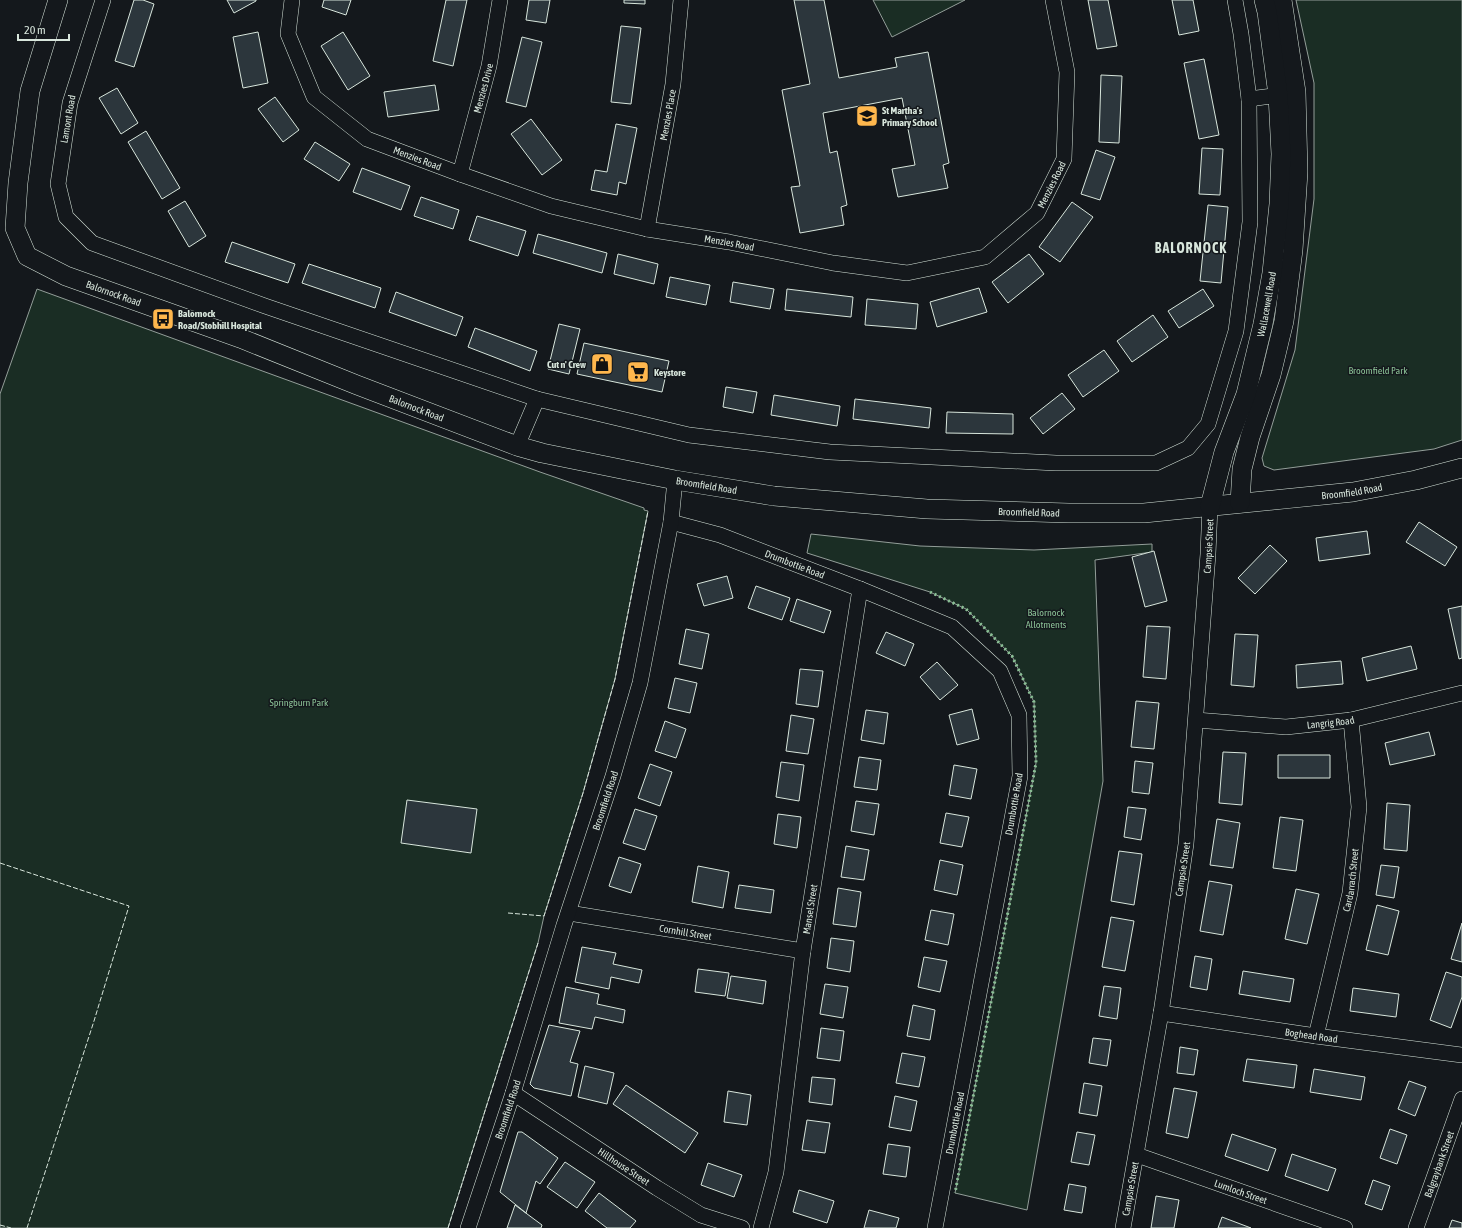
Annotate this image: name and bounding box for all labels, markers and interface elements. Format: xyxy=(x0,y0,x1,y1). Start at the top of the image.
scale bar xyxy=(18,16,69,42)
text: 20 m xyxy=(24,23,46,37)
street label: Menzies Drive xyxy=(471,62,495,114)
street label: Menzies Place xyxy=(657,88,678,141)
street label: Lamont Road xyxy=(58,94,78,144)
school or university icon: St Martha's Primary School xyxy=(854,103,880,129)
place label: St Martha's Primary School xyxy=(882,105,938,128)
street label: Menzies Road xyxy=(392,144,443,172)
street label: Menzies Road xyxy=(1035,159,1068,210)
street label: Menzies Road xyxy=(704,233,756,253)
district label: BALORNOCK xyxy=(1155,240,1227,256)
street label: Wallacewell Road xyxy=(1255,270,1278,338)
street label: Balornock Road xyxy=(85,278,143,308)
bus stop icon: Balornock Road/Stobhill Hospital xyxy=(150,306,176,332)
place label: Balornock Road/Stobhill Hospital xyxy=(178,308,262,331)
shop icon: Cut n' Crew xyxy=(589,351,615,377)
place label: Cut n' Crew xyxy=(547,359,586,370)
supermarket icon: Keystore xyxy=(625,359,651,385)
park label: Broomfield Park xyxy=(1348,365,1408,376)
place label: Keystore xyxy=(654,367,686,378)
street label: Balornock Road xyxy=(388,392,446,423)
street label: Broomfield Road xyxy=(675,475,738,495)
street label: Broomfield Road xyxy=(1321,481,1384,501)
street label: Broomfield Road xyxy=(998,506,1060,518)
street label: Campsie Street xyxy=(1201,518,1215,574)
street label: Drumbottie Road xyxy=(763,547,827,580)
park label: Balornock Allotments xyxy=(1026,607,1067,630)
park label: Springburn Park xyxy=(270,697,329,708)
street label: Langrig Road xyxy=(1306,714,1356,730)
street label: Broomfield Road xyxy=(590,769,620,831)
street label: Drumbottie Road xyxy=(1003,772,1025,836)
street label: Campsie Street xyxy=(1173,841,1192,897)
street label: Cardarrach Street xyxy=(1340,848,1360,913)
street label: Mansel Street xyxy=(800,883,819,935)
street label: Cornhill Street xyxy=(659,922,713,942)
street label: Boghead Road xyxy=(1284,1026,1339,1044)
street label: Broomfield Road xyxy=(493,1078,522,1140)
street label: Drumbottie Road xyxy=(944,1091,966,1155)
street label: Balgraybank Street xyxy=(1422,1129,1456,1199)
street label: Hillhouse Street xyxy=(596,1145,652,1187)
street label: Campsie Street xyxy=(1120,1161,1140,1217)
street label: Lumloch Street xyxy=(1213,1177,1269,1206)

